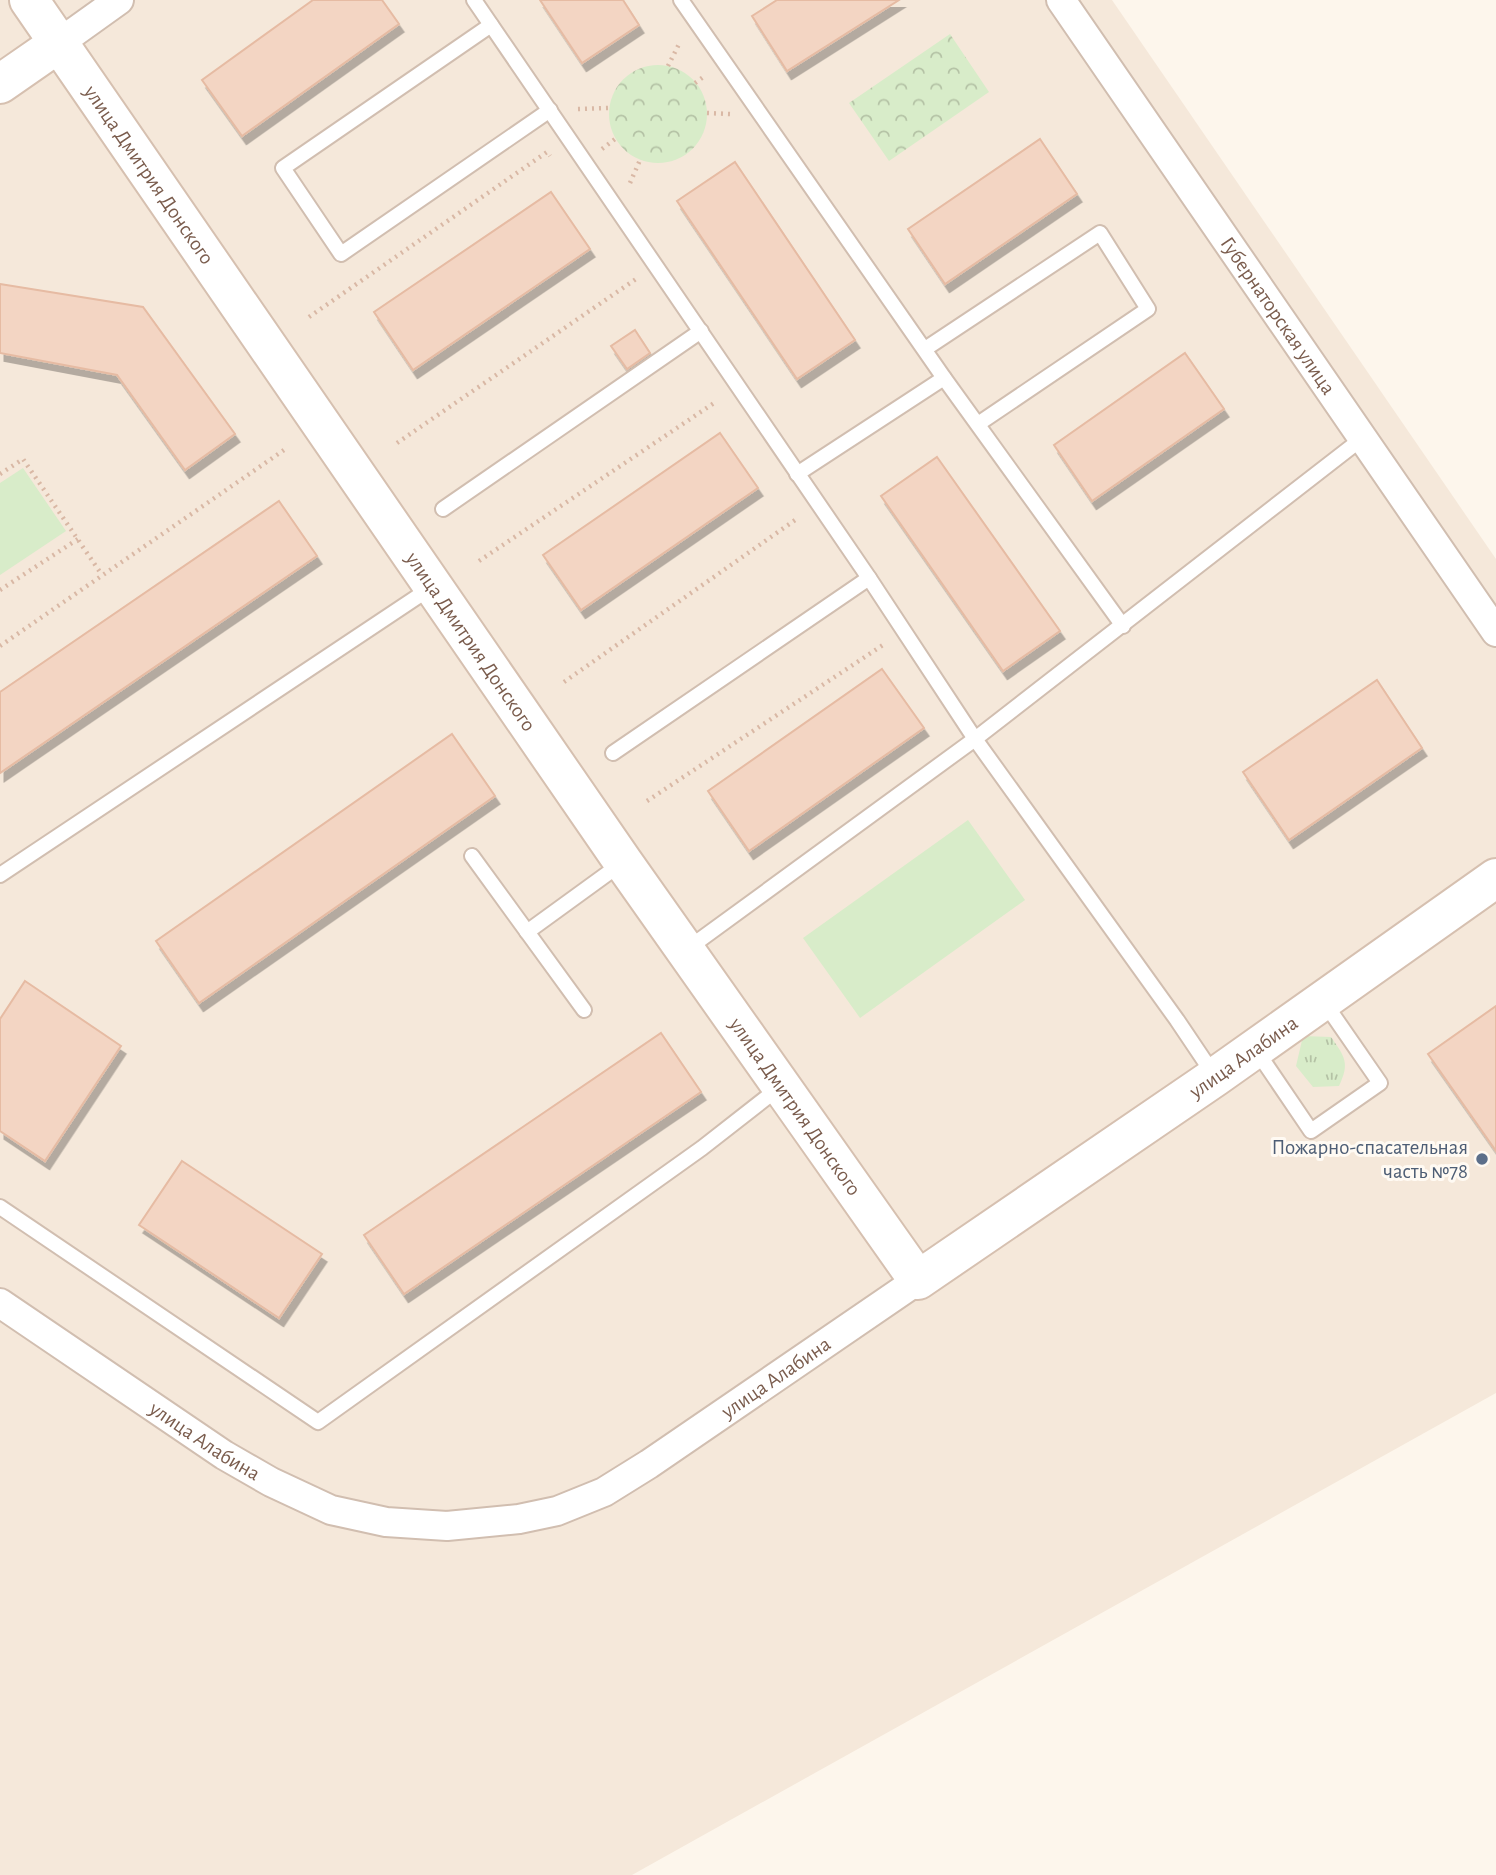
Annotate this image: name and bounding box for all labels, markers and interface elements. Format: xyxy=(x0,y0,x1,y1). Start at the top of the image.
street label: улица Дмитрия Донского xyxy=(80,80,218,268)
street label: Губернаторская улица xyxy=(1217,233,1340,398)
street label: улица Дмитрия Донского xyxy=(402,547,540,735)
street label: улица Алабина xyxy=(1185,1011,1302,1102)
street label: улица Дмитрия Донского xyxy=(725,1013,865,1199)
place label: Пожарно-спасательная часть №78 xyxy=(1272,1137,1468,1182)
marker: Пожарно-спасательная часть №78 xyxy=(1474,1151,1490,1167)
street label: улица Алабина xyxy=(717,1333,834,1422)
street label: улица Алабина xyxy=(145,1397,264,1484)

